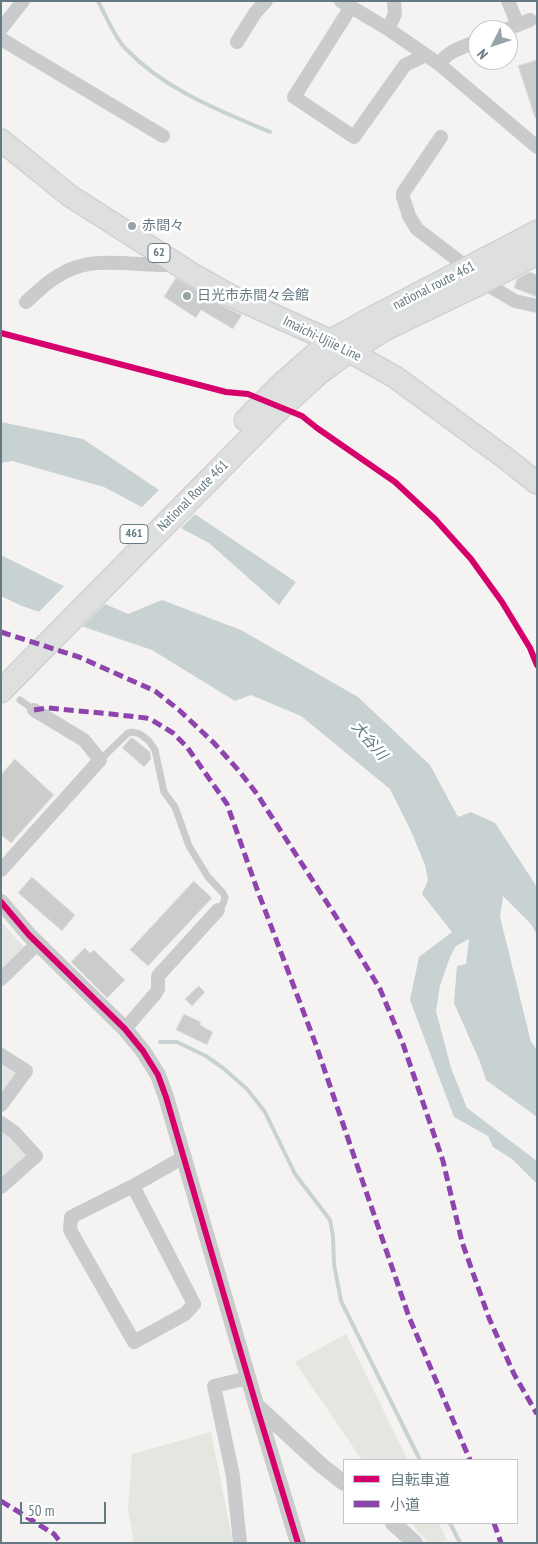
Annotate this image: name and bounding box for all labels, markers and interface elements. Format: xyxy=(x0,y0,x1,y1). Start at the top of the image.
north arrow xyxy=(468,20,518,70)
text: N xyxy=(473,45,492,63)
place label: 赤間々 xyxy=(142,218,184,234)
marker: 赤間々 xyxy=(126,220,138,232)
road number: 62 xyxy=(148,244,170,262)
street label: national route 461 xyxy=(390,258,478,314)
place label: 日光市赤間々会館 xyxy=(197,288,309,304)
marker: 日光市赤間々会館 xyxy=(181,290,193,302)
street label: Imaichi-Ujiie Line xyxy=(280,313,364,365)
street label: National Route 461 xyxy=(154,457,232,535)
road number: 461 xyxy=(120,524,148,544)
water label: 大谷川 xyxy=(347,718,391,764)
legend xyxy=(343,1459,518,1524)
text: 自転車道 xyxy=(390,1470,450,1489)
scale bar xyxy=(22,1492,109,1524)
text: 小道 xyxy=(390,1495,420,1514)
text: 50 m xyxy=(28,1501,54,1520)

